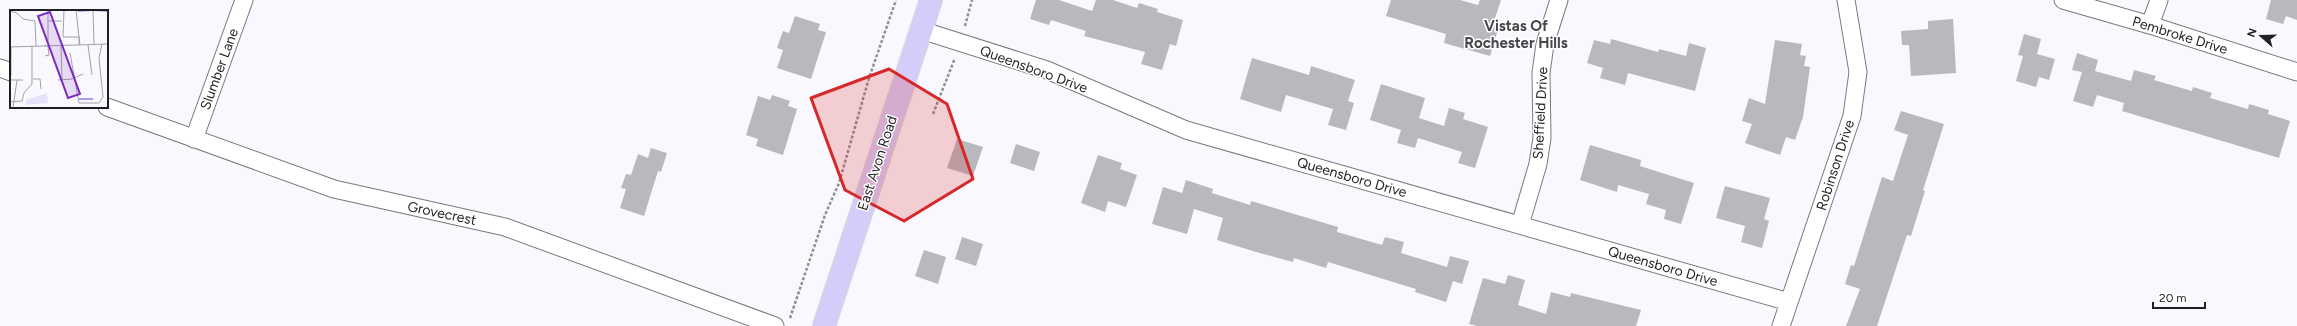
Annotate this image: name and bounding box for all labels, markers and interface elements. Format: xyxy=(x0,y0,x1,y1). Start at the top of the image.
inset map xyxy=(10,10,108,108)
street label: Pembroke Drive xyxy=(2130,13,2230,58)
north arrow xyxy=(2241,16,2281,56)
district label: Vistas Of Rochester Hills xyxy=(1464,17,1568,52)
street label: Slumber Lane xyxy=(197,26,242,112)
text: N xyxy=(2245,27,2260,39)
street label: Queensboro Drive xyxy=(978,42,1090,97)
street label: Sheffield Drive xyxy=(1530,66,1551,160)
street label: East Avon Road xyxy=(854,114,901,213)
street label: Robinson Drive xyxy=(1813,117,1858,213)
street label: Queensboro Drive xyxy=(1295,154,1409,201)
street label: Grovecrest xyxy=(406,198,478,229)
street label: Queensboro Drive xyxy=(1606,243,1720,290)
scale bar xyxy=(2153,284,2205,310)
text: 20 m xyxy=(2159,291,2187,305)

